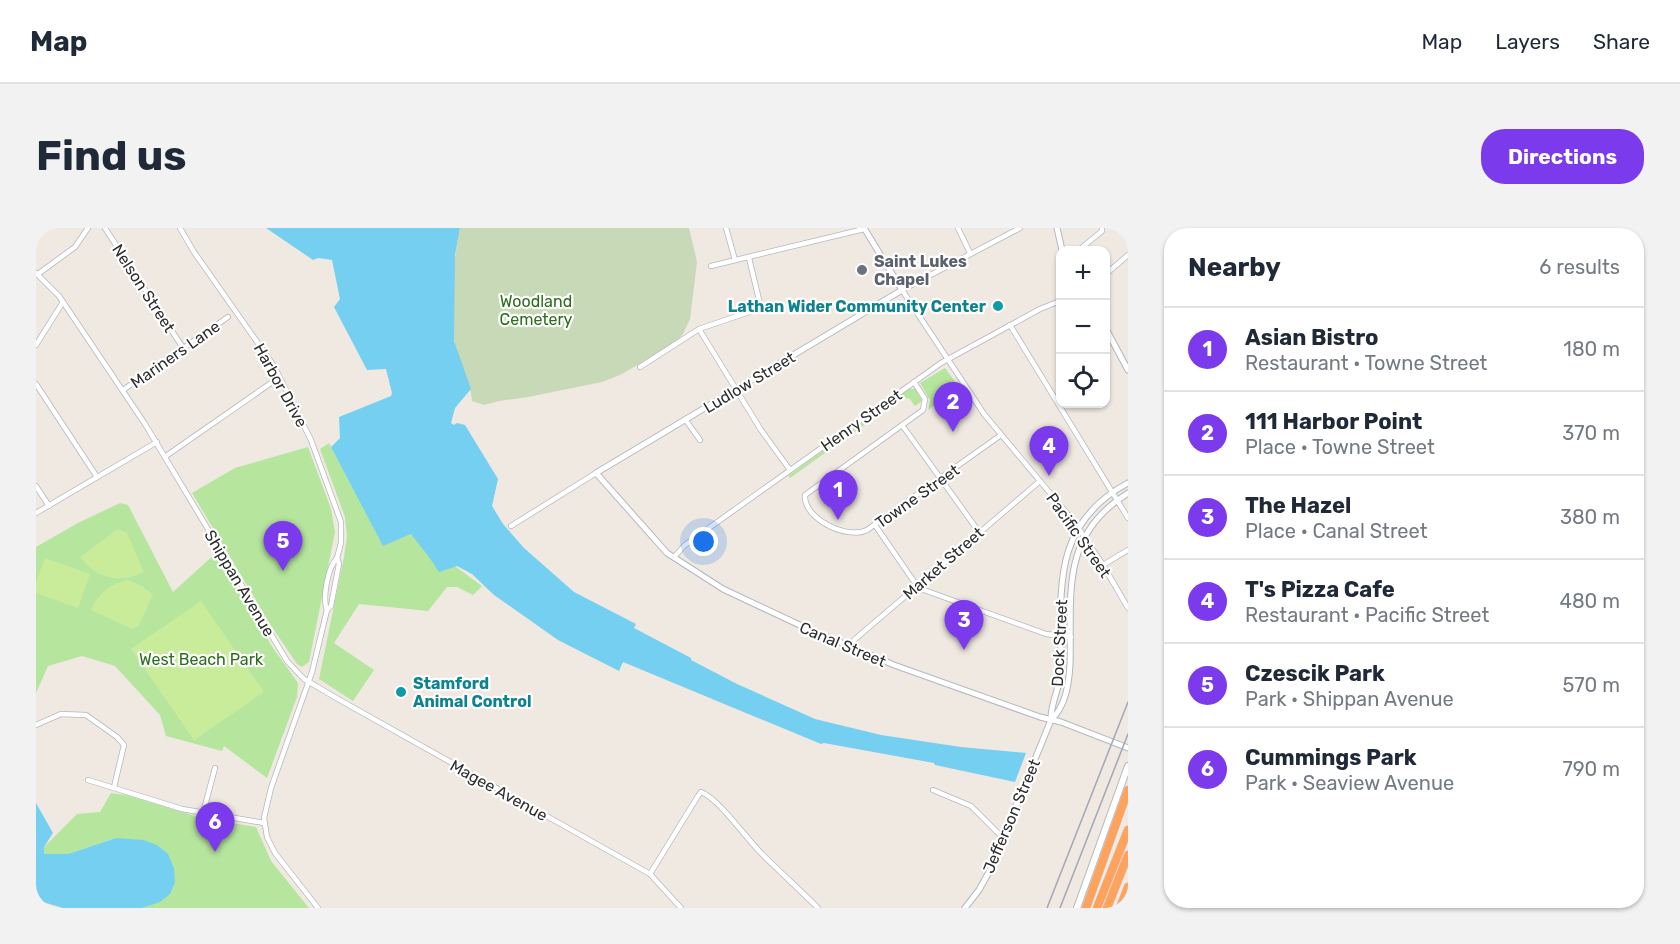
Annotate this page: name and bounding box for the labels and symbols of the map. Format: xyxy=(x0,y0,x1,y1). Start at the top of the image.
street label: Nelson Street xyxy=(108,241,179,336)
place label: Saint Lukes Chapel xyxy=(874,252,967,289)
marker: Saint Lukes Chapel xyxy=(855,263,869,277)
park label: Woodland Cemetery xyxy=(500,292,573,329)
place label: Lathan Wider Community Center xyxy=(728,297,987,316)
marker: Lathan Wider Community Center xyxy=(991,299,1005,313)
street label: Mariners Lane xyxy=(127,317,224,392)
street label: Harbor Drive xyxy=(250,340,311,431)
street label: Ludlow Street xyxy=(700,348,798,417)
pin: 2 xyxy=(934,382,972,432)
street label: Henry Street xyxy=(817,385,906,455)
pin: 4 xyxy=(1030,426,1068,476)
street label: Towne Street xyxy=(872,460,963,532)
pin: 1 xyxy=(818,470,858,520)
street label: Pacific Street xyxy=(1042,489,1115,581)
pin: 5 xyxy=(264,522,302,571)
street label: Market Street xyxy=(899,523,988,604)
street label: Shippan Avenue xyxy=(200,527,279,640)
your location xyxy=(689,527,718,556)
street label: Dock Street xyxy=(1048,599,1071,687)
pin: 3 xyxy=(944,600,984,650)
street label: Canal Street xyxy=(797,618,889,671)
park label: West Beach Park xyxy=(139,650,264,669)
place label: Stamford Animal Control xyxy=(413,674,532,711)
marker: Stamford Animal Control xyxy=(394,685,408,699)
street label: Magee Avenue xyxy=(447,756,551,825)
street label: Jefferson Street xyxy=(979,756,1044,876)
pin: 6 xyxy=(196,802,234,852)

